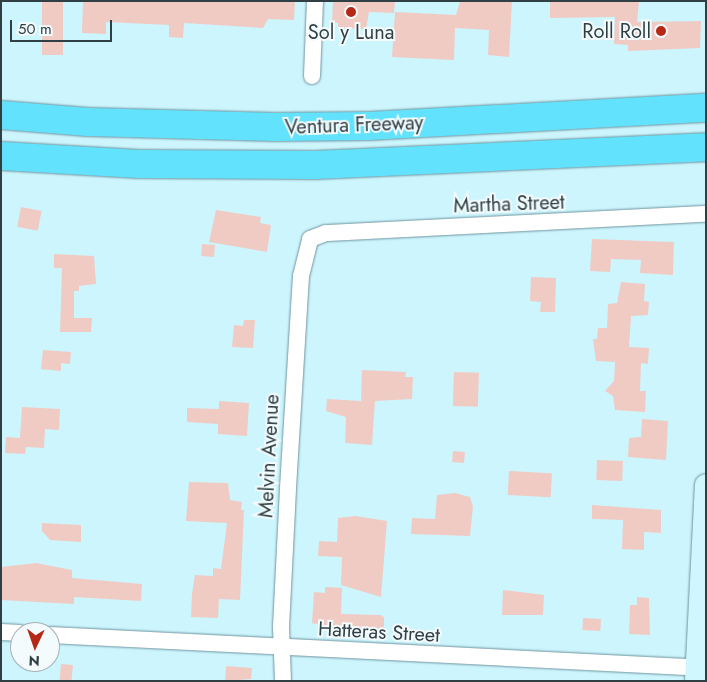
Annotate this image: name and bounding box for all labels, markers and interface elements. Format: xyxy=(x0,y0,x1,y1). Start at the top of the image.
marker: Sol y Luna xyxy=(345,6,357,18)
scale bar xyxy=(12,10,115,42)
text: 50 m xyxy=(18,18,52,40)
place label: Roll Roll xyxy=(582,19,651,43)
place label: Sol y Luna xyxy=(308,20,394,44)
marker: Roll Roll xyxy=(655,25,667,37)
street label: Ventura Freeway xyxy=(284,111,424,139)
street label: Martha Street xyxy=(453,190,565,218)
street label: Melvin Avenue xyxy=(254,394,284,518)
street label: Hatteras Street xyxy=(317,617,441,647)
north arrow xyxy=(10,622,60,672)
text: N xyxy=(28,651,40,671)

